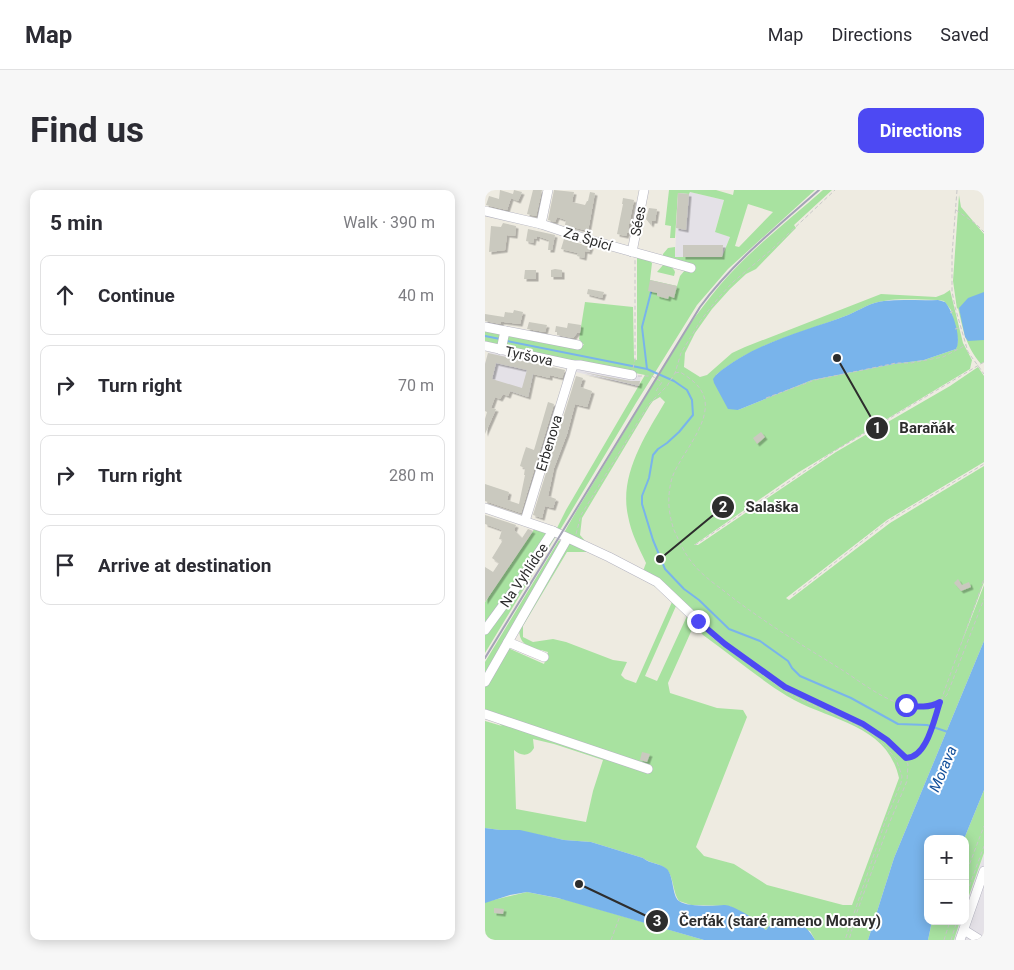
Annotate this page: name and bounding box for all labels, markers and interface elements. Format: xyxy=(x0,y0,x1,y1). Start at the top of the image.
text: Map xyxy=(25,21,72,49)
text: Map xyxy=(768,24,803,45)
text: Directions xyxy=(831,24,912,45)
text: Saved xyxy=(940,24,989,45)
button: Directions xyxy=(858,108,984,153)
text: Find us xyxy=(30,110,144,151)
street label: Sées xyxy=(627,205,649,237)
text: 5 min xyxy=(50,211,103,235)
text: Walk · 390 m xyxy=(343,213,435,232)
street label: Za Špicí xyxy=(562,223,615,254)
icon: ahead xyxy=(51,281,79,309)
text: Continue xyxy=(98,284,175,307)
text: 40 m xyxy=(398,286,434,305)
street label: Tyršova xyxy=(504,343,554,369)
icon: right xyxy=(51,371,79,399)
text: Turn right xyxy=(98,374,182,397)
text: 70 m xyxy=(398,376,434,395)
street label: Erbenova xyxy=(533,413,565,473)
callout: Baraňák xyxy=(864,413,964,443)
text: 1 xyxy=(873,419,881,437)
text: Baraňák xyxy=(899,419,956,437)
icon: right xyxy=(51,461,79,489)
text: Turn right xyxy=(98,464,182,487)
text: 280 m xyxy=(389,466,434,485)
callout: Salaška xyxy=(711,492,809,522)
text: 2 xyxy=(719,498,728,516)
text: Salaška xyxy=(745,498,799,516)
street label: Na Vyhlídce xyxy=(497,540,551,610)
icon: arrive xyxy=(51,551,79,579)
text: Arrive at destination xyxy=(98,554,271,577)
route end xyxy=(687,610,710,633)
route start xyxy=(895,694,918,717)
water label: Morava xyxy=(925,743,961,795)
map controls xyxy=(924,835,969,925)
button: + xyxy=(924,835,969,880)
button: − xyxy=(924,880,969,925)
callout: Čerťák (staré rameno Moravy) xyxy=(644,906,891,936)
text: 3 xyxy=(653,912,661,930)
text: Čerťák (staré rameno Moravy) xyxy=(679,912,881,930)

